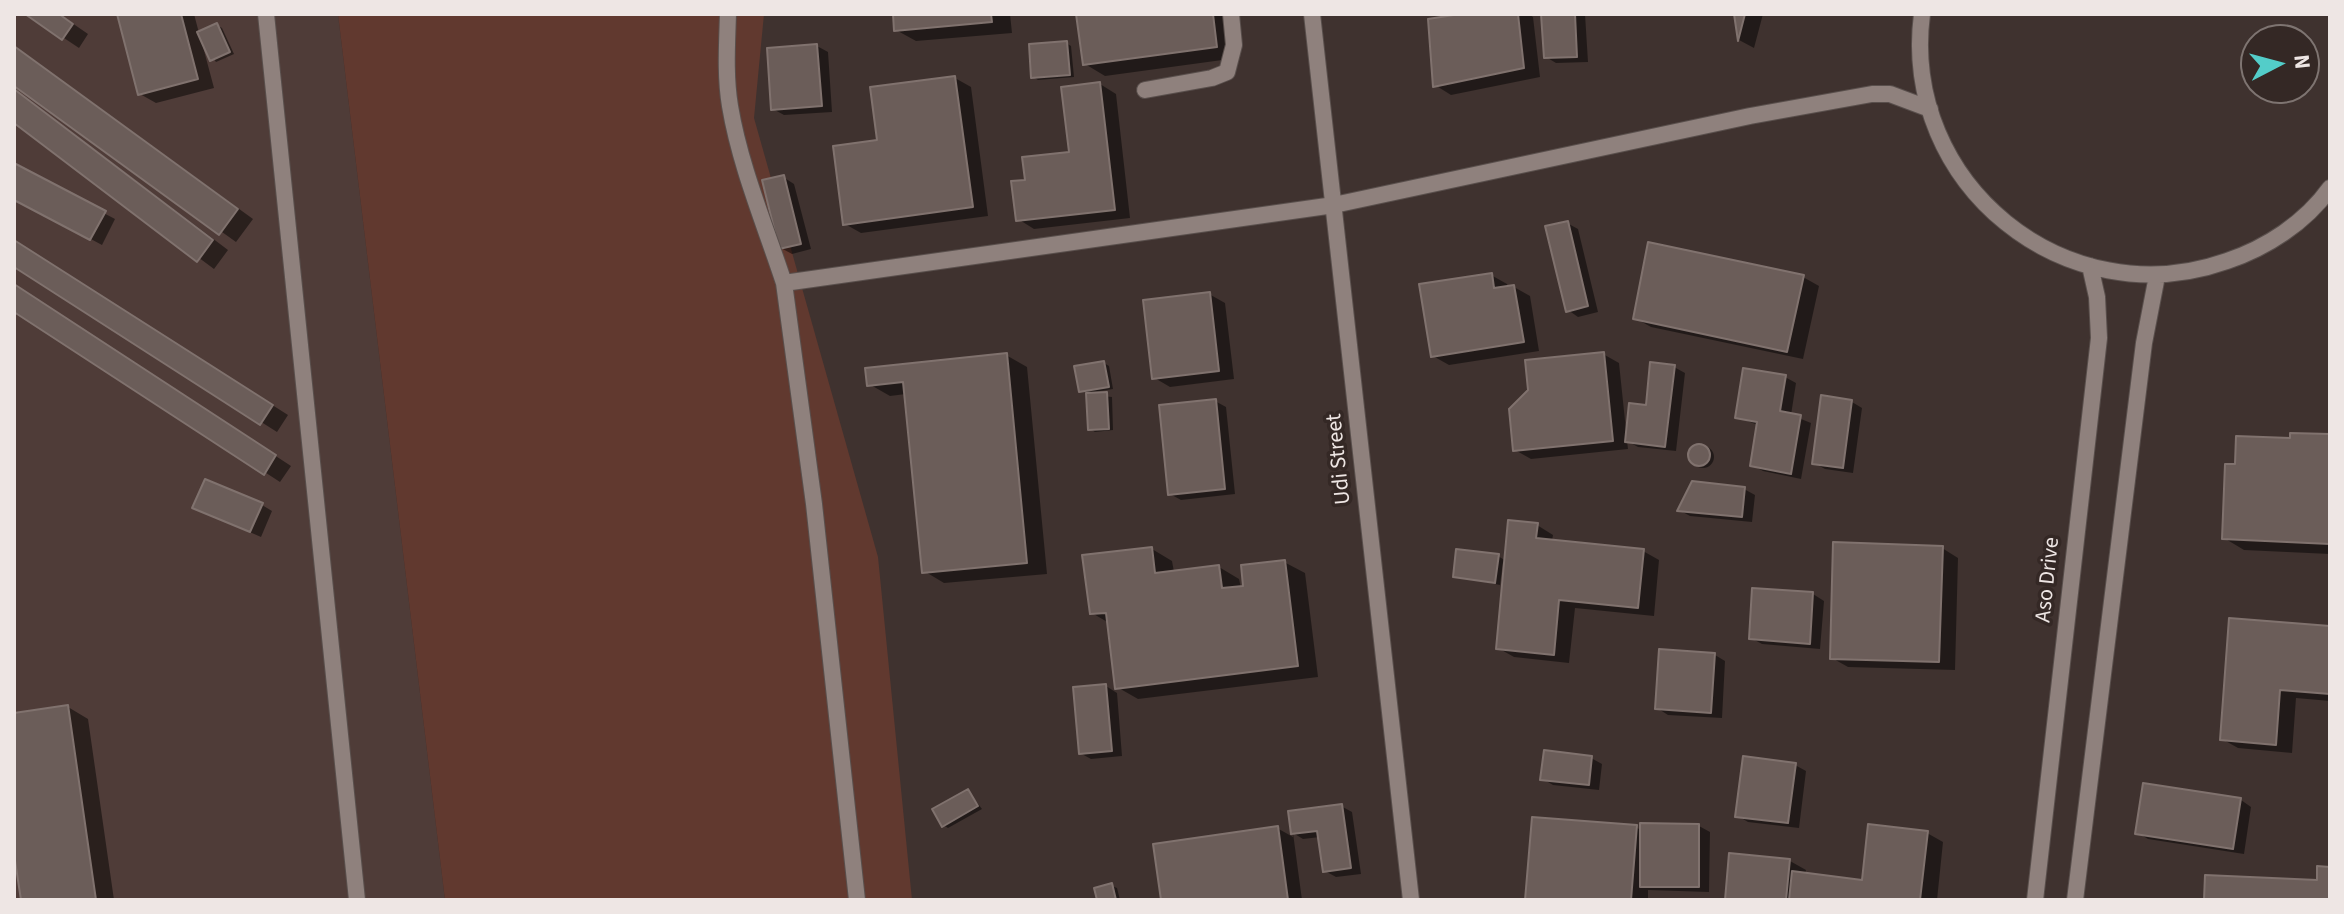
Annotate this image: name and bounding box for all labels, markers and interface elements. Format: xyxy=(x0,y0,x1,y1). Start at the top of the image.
north arrow xyxy=(2240,24,2320,104)
text: N xyxy=(2285,53,2319,71)
street label: Udi Street xyxy=(1322,412,1358,506)
street label: Aso Drive xyxy=(2031,536,2067,624)

